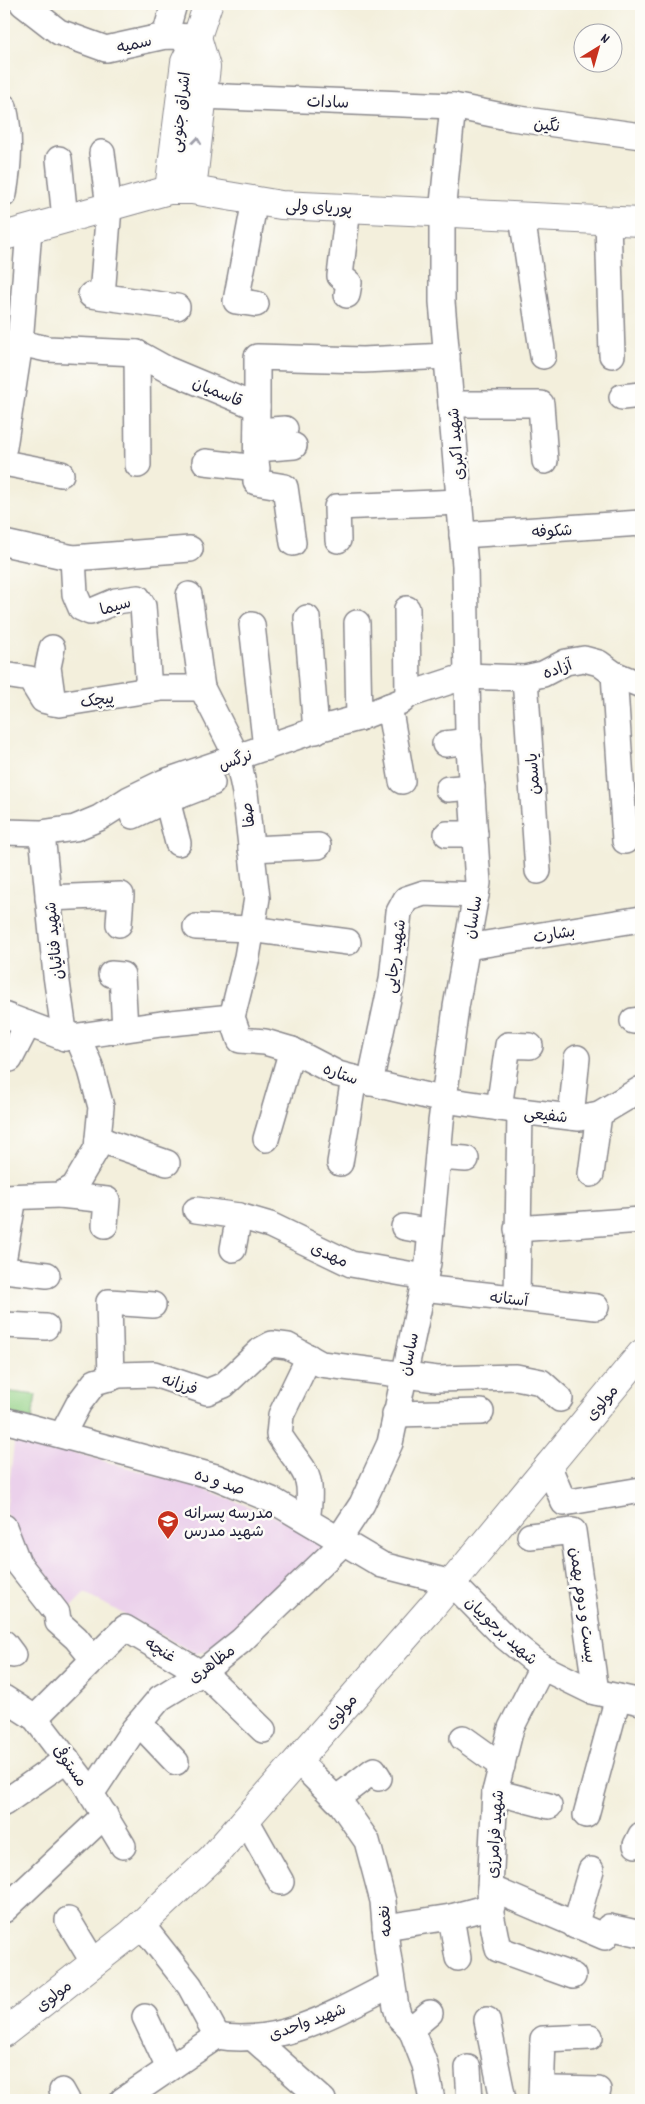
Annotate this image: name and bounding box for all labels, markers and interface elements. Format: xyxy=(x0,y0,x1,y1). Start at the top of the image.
north arrow xyxy=(572,22,622,72)
text: N xyxy=(596,29,613,49)
street label: سمیه xyxy=(115,30,154,61)
street label: اشراق جنوبی xyxy=(165,71,198,154)
street label: سادات xyxy=(306,91,350,116)
street label: نگین xyxy=(532,113,561,140)
one-way arrow xyxy=(191,137,202,145)
street label: پوریای ولی xyxy=(285,195,353,222)
street label: قاسمیان xyxy=(188,372,246,414)
street label: شهید اکبری xyxy=(443,407,472,481)
street label: شکوفه xyxy=(531,520,573,545)
street label: سیما xyxy=(97,592,134,623)
street label: آزاده xyxy=(540,654,577,686)
street label: پیچک xyxy=(79,688,116,715)
street label: نرگس xyxy=(216,745,256,778)
street label: یاسمن xyxy=(522,752,547,796)
street label: صفا xyxy=(237,801,262,828)
street label: ساسان xyxy=(459,894,490,941)
street label: شهید فنائیان xyxy=(40,901,71,981)
street label: شهید رجایی xyxy=(380,918,413,995)
street label: بشارت xyxy=(532,921,577,950)
street label: ستاره xyxy=(319,1058,361,1092)
street label: شفیعی xyxy=(523,1102,569,1131)
street label: مهدی xyxy=(307,1238,351,1275)
street label: آستانه xyxy=(488,1287,530,1314)
street label: ساسان xyxy=(395,1331,426,1378)
street label: فرزانه xyxy=(158,1368,200,1402)
street label: مولوی xyxy=(581,1381,625,1427)
street label: صد و ده xyxy=(191,1464,248,1503)
place label: مدرسه پسرانه شهید مدرس xyxy=(184,1503,273,1544)
school or university icon: مدرسه پسرانه شهید مدرس xyxy=(156,1509,180,1540)
street label: بیست و دوم بهمن xyxy=(562,1546,601,1665)
street label: شهید برجوییان xyxy=(459,1592,542,1672)
street label: غنچه xyxy=(140,1633,180,1669)
street label: مظاهری xyxy=(184,1640,241,1690)
street label: مولوی xyxy=(320,1690,364,1735)
street label: مستوفی xyxy=(46,1741,92,1792)
street label: شهید فرامرزی xyxy=(482,1789,511,1879)
street label: نغمه xyxy=(374,1904,399,1937)
street label: مولوی xyxy=(31,1975,78,2019)
street label: شهید واحدی xyxy=(266,1999,350,2048)

